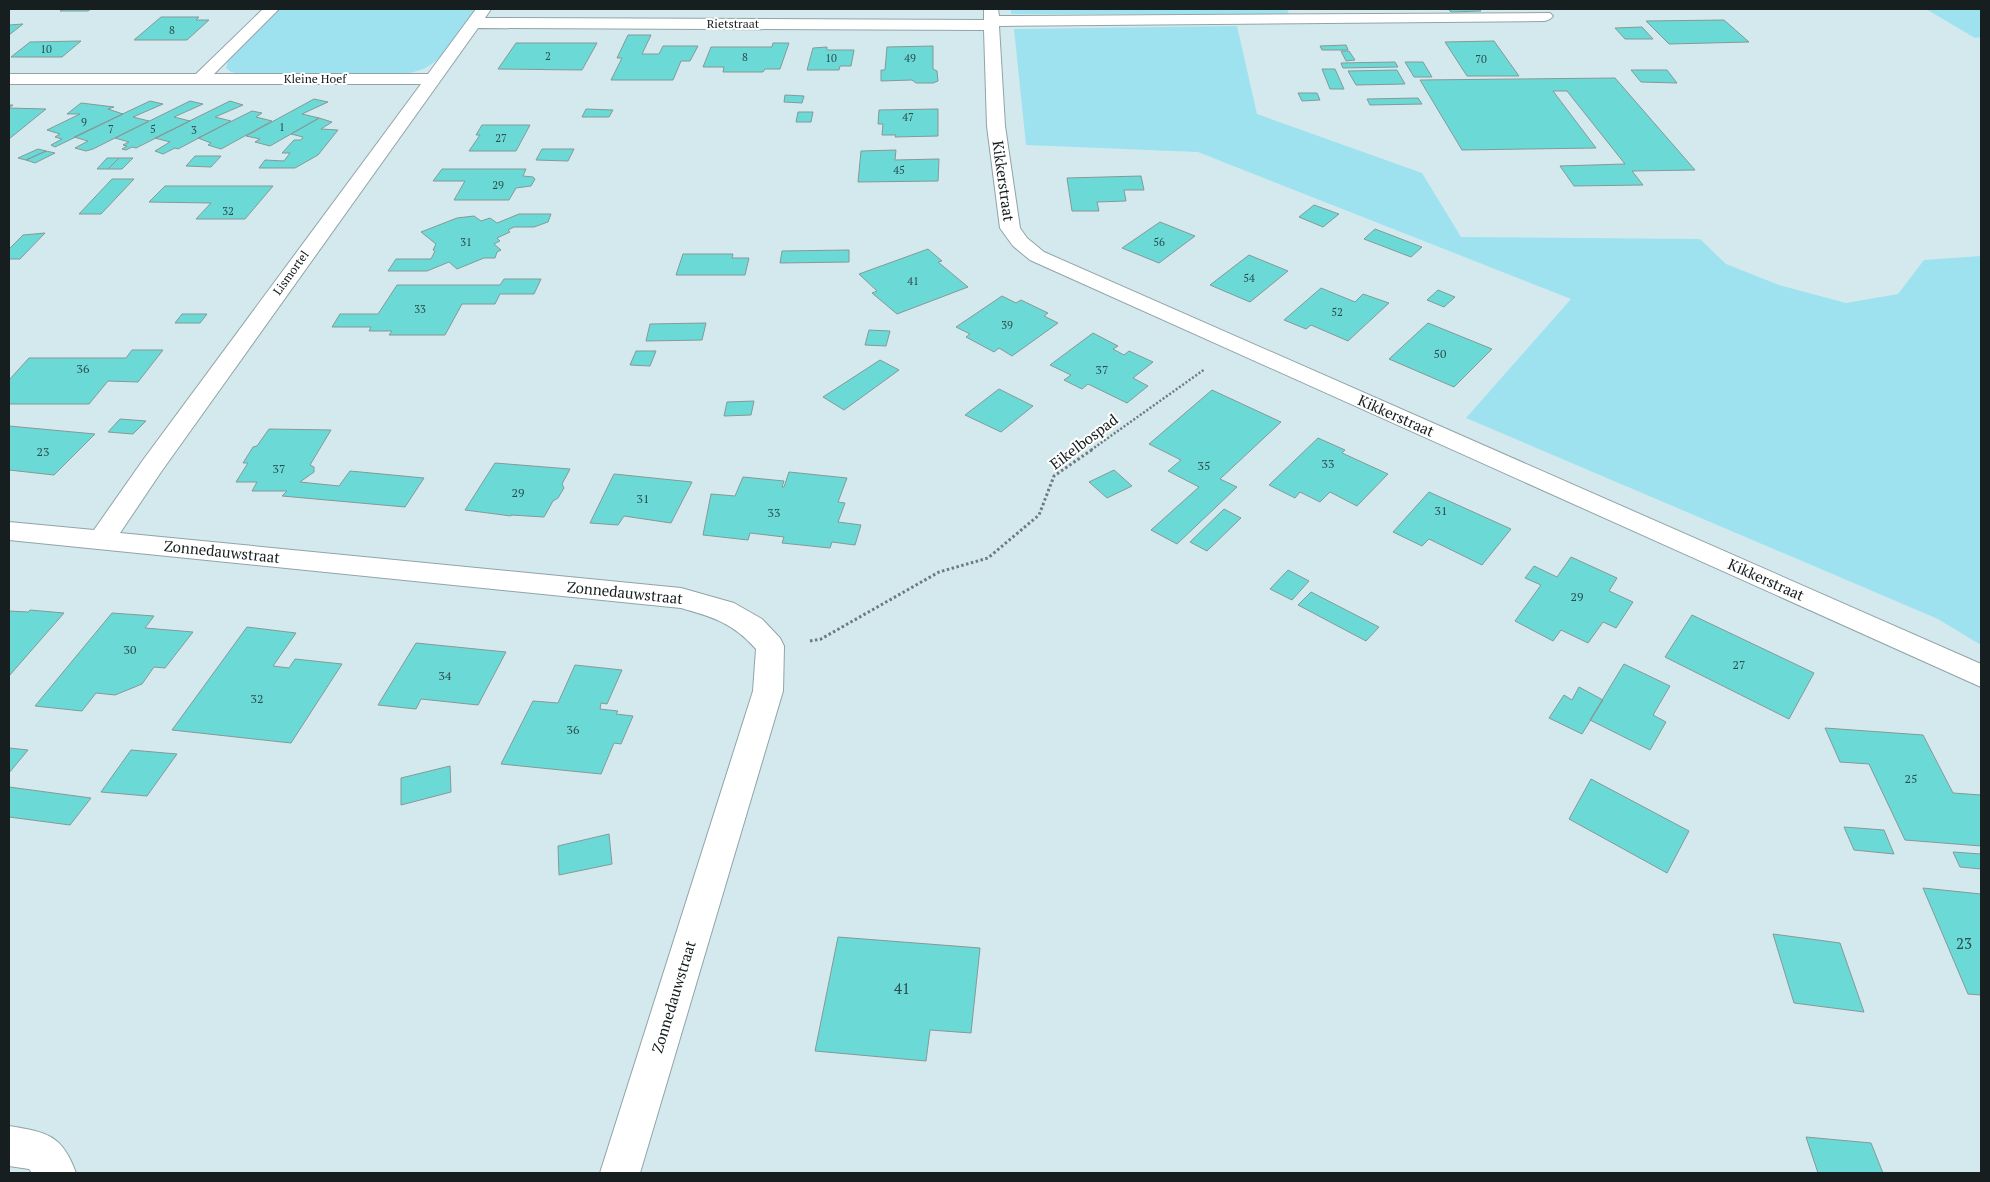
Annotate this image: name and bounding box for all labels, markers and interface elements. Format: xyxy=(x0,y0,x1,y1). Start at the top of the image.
street label: Rietstraat xyxy=(707,16,760,31)
house number: 8 xyxy=(169,23,175,37)
house number: 10 xyxy=(40,42,52,56)
house number: 2 xyxy=(545,49,551,63)
house number: 8 xyxy=(742,50,748,64)
house number: 10 xyxy=(825,51,837,65)
house number: 49 xyxy=(904,51,916,65)
house number: 70 xyxy=(1475,52,1487,66)
street label: Kleine Hoef xyxy=(284,71,347,86)
house number: 47 xyxy=(902,110,914,124)
house number: 9 xyxy=(81,115,87,129)
house number: 1 xyxy=(279,120,285,134)
house number: 7 xyxy=(108,122,114,136)
house number: 5 xyxy=(150,122,156,136)
house number: 3 xyxy=(191,123,197,137)
house number: 27 xyxy=(495,131,507,145)
street label: Kikkerstraat xyxy=(988,139,1020,223)
house number: 45 xyxy=(893,163,905,177)
house number: 29 xyxy=(492,178,504,192)
house number: 32 xyxy=(222,204,234,218)
house number: 31 xyxy=(460,235,472,249)
house number: 56 xyxy=(1153,235,1165,249)
street label: Lismortel xyxy=(270,247,312,298)
house number: 54 xyxy=(1243,271,1255,285)
house number: 41 xyxy=(907,274,919,288)
house number: 33 xyxy=(414,302,426,316)
house number: 52 xyxy=(1331,305,1343,319)
house number: 39 xyxy=(1001,318,1013,332)
house number: 50 xyxy=(1434,346,1446,361)
house number: 36 xyxy=(77,361,90,376)
house number: 37 xyxy=(1096,362,1108,377)
street label: Kikkerstraat xyxy=(1355,389,1438,441)
street label: Eikelbospad xyxy=(1045,409,1121,473)
house number: 23 xyxy=(37,444,49,459)
house number: 33 xyxy=(1322,456,1334,471)
house number: 35 xyxy=(1198,458,1210,473)
house number: 37 xyxy=(273,461,285,476)
house number: 29 xyxy=(512,485,524,500)
house number: 31 xyxy=(637,491,649,506)
house number: 31 xyxy=(1435,503,1447,518)
house number: 33 xyxy=(768,505,780,520)
street label: Zonnedauwstraat xyxy=(163,535,281,567)
street label: Kikkerstraat xyxy=(1725,553,1808,605)
street label: Zonnedauwstraat xyxy=(566,576,684,608)
house number: 29 xyxy=(1571,589,1583,604)
house number: 30 xyxy=(124,642,136,657)
house number: 27 xyxy=(1733,657,1745,672)
house number: 34 xyxy=(439,668,452,683)
house number: 32 xyxy=(251,691,263,706)
house number: 36 xyxy=(567,722,580,737)
house number: 25 xyxy=(1905,771,1917,786)
house number: 23 xyxy=(1956,933,1972,953)
street label: Zonnedauwstraat xyxy=(646,938,700,1055)
house number: 41 xyxy=(894,978,910,998)

